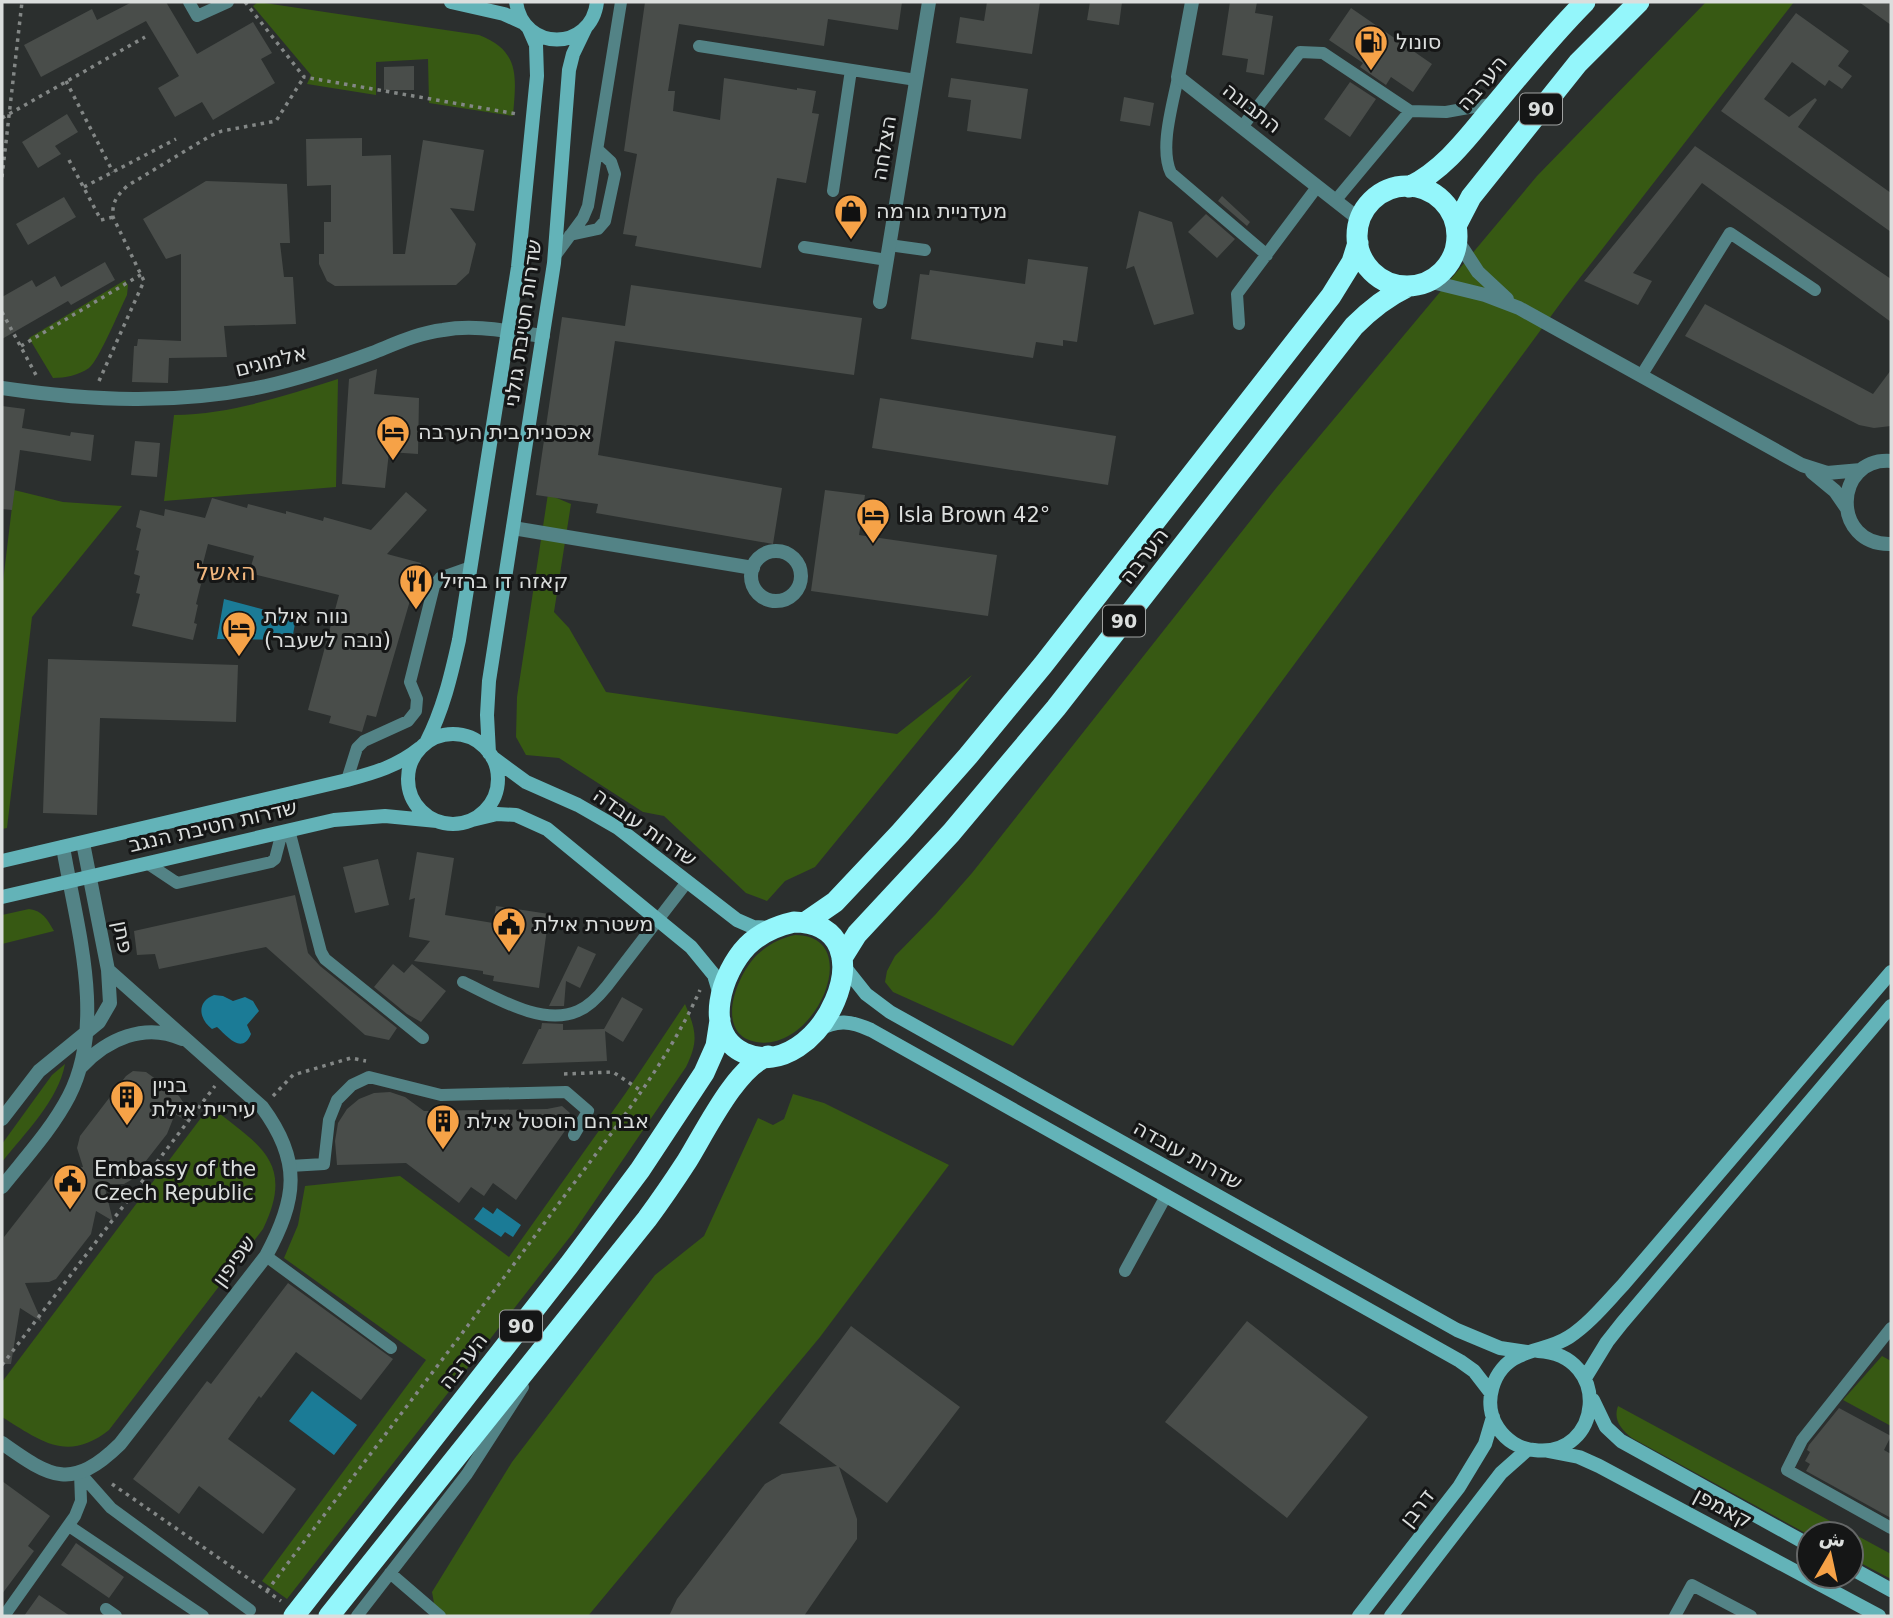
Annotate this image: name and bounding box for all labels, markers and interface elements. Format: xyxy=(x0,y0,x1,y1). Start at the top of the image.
fuel station icon: סונול xyxy=(1352,23,1390,72)
place label: סונול xyxy=(1396,30,1441,54)
street label: הערבה xyxy=(1452,51,1512,115)
street label: התבונה xyxy=(1218,78,1286,138)
road number: 90 xyxy=(1520,94,1562,124)
street label: הצלחה xyxy=(867,114,901,182)
shop icon: מעדניית גורמה xyxy=(832,192,870,241)
place label: מעדניית גורמה xyxy=(876,199,1007,223)
street label: שדרות חטיבת גולני xyxy=(499,238,547,408)
street label: אלמוגים xyxy=(233,340,309,382)
hotel icon: אכסנית בית הערבה xyxy=(374,413,412,462)
place label: אכסנית בית הערבה xyxy=(418,420,592,444)
hotel icon: Isla Brown 42° xyxy=(854,496,892,545)
place label: Isla Brown 42° xyxy=(898,503,1050,527)
street label: הערבה xyxy=(1115,523,1173,589)
district label: האשל xyxy=(196,559,256,585)
restaurant icon: קאזה דו ברזיל xyxy=(397,562,435,611)
place label: קאזה דו ברזיל xyxy=(440,569,568,593)
place label: נווה אילת (נובה לשעבר) xyxy=(264,604,391,652)
road number: 90 xyxy=(1103,606,1145,636)
hotel icon: נווה אילת (נובה לשעבר) xyxy=(220,609,258,658)
street label: שדרות עובדה xyxy=(589,783,701,871)
street label: שדרות חטיבת הנגב xyxy=(127,795,299,857)
public building icon: משטרת אילת xyxy=(490,905,528,954)
place label: משטרת אילת xyxy=(534,912,654,936)
street label: פתן xyxy=(108,919,138,955)
place label: בניין עיריית אילת xyxy=(152,1073,256,1121)
building icon: בניין עיריית אילת xyxy=(108,1078,146,1127)
building icon: אברהם הוסטל אילת xyxy=(424,1102,462,1151)
place label: אברהם הוסטל אילת xyxy=(467,1109,649,1133)
street label: שדרות עובדה xyxy=(1129,1115,1247,1195)
place label: Embassy of the Czech Republic xyxy=(94,1157,256,1205)
public building icon: Embassy of the Czech Republic xyxy=(51,1162,89,1211)
street label: שפיפון xyxy=(207,1231,261,1291)
road number: 90 xyxy=(500,1310,542,1342)
street label: הערבה xyxy=(434,1328,492,1394)
street label: קאמפן xyxy=(1690,1483,1756,1533)
street label: דרבן xyxy=(1395,1484,1439,1532)
north arrow xyxy=(1795,1520,1865,1590)
text: ش xyxy=(1818,1525,1847,1552)

